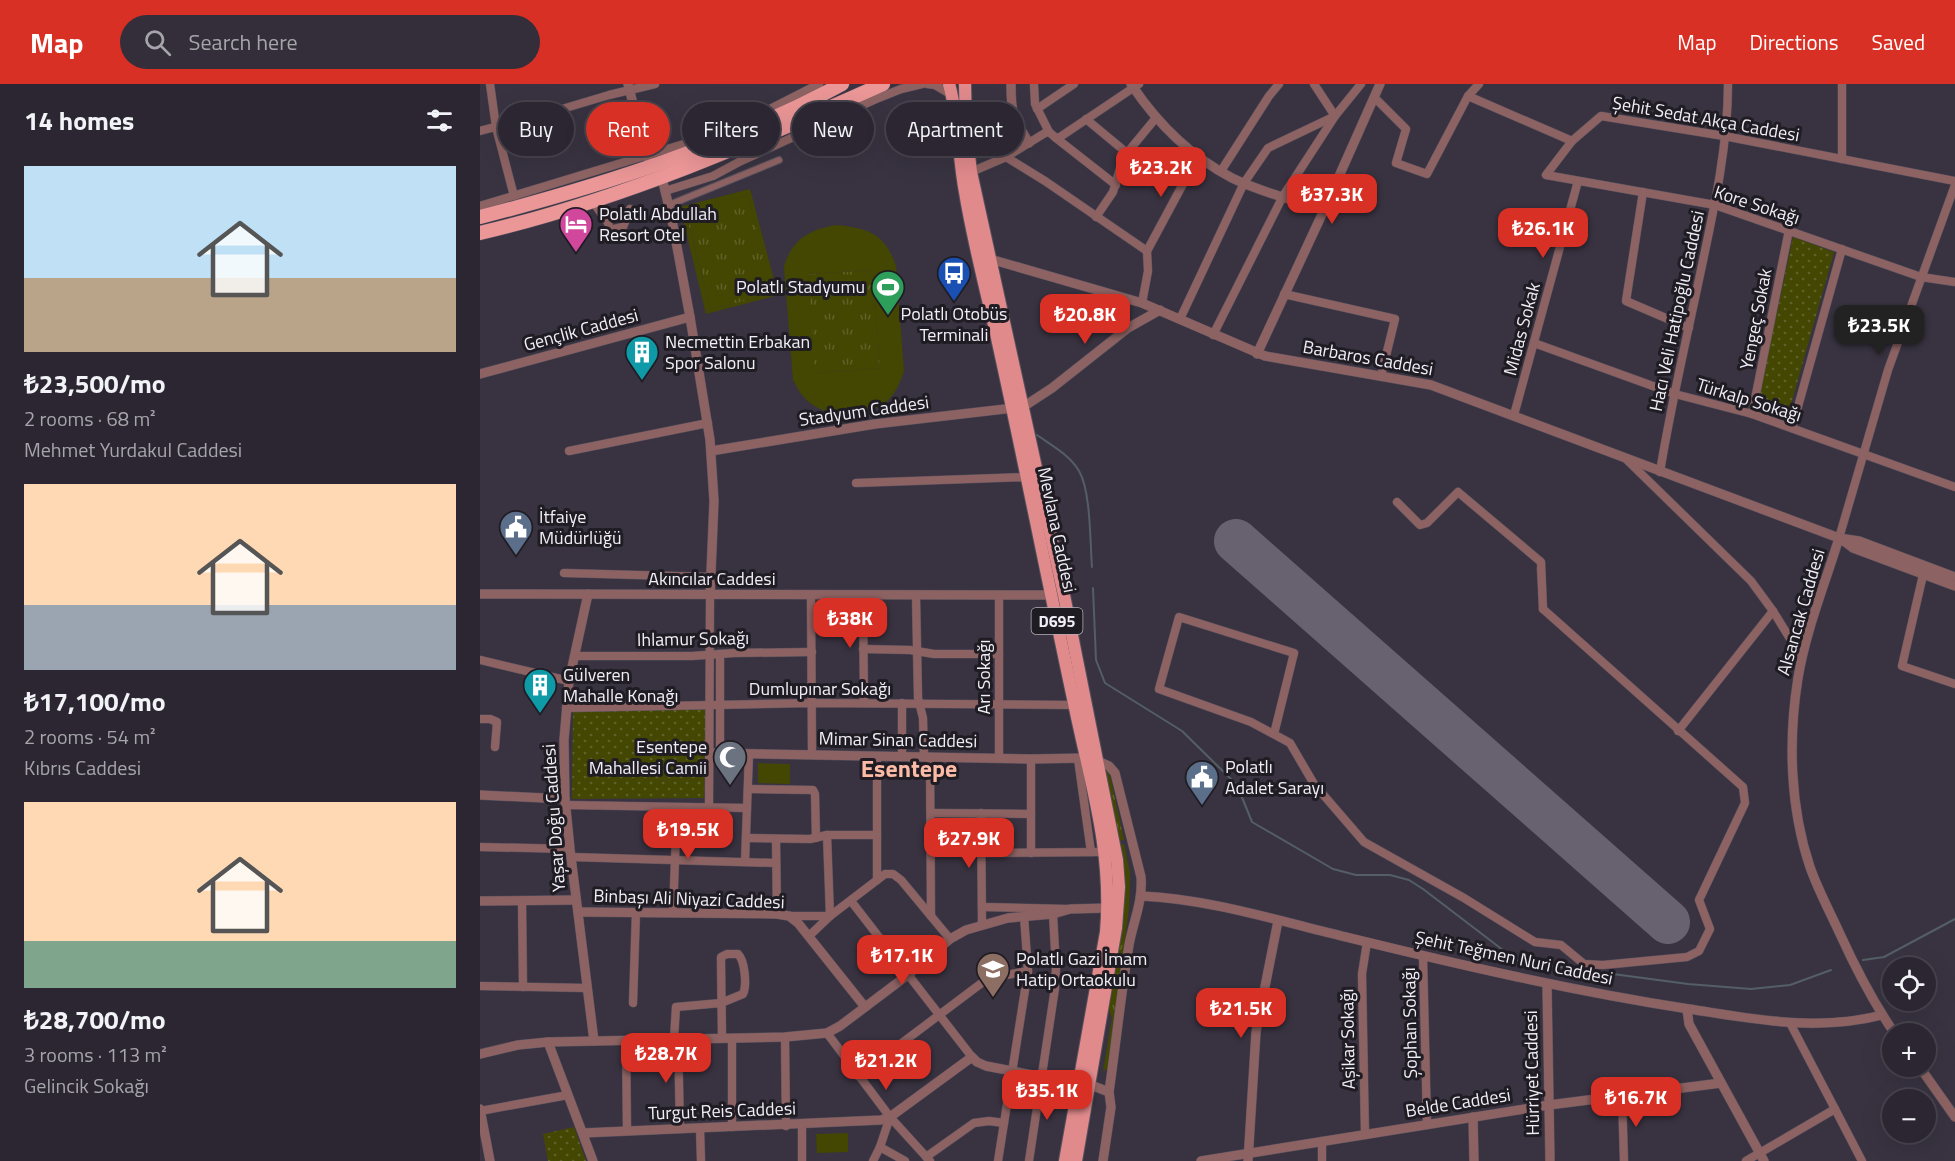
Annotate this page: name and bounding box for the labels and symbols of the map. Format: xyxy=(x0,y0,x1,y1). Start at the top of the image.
street label: Şehit Sedat Akça Caddesi xyxy=(1610,89,1802,148)
pin: ₺23.2K xyxy=(1112,147,1210,198)
pin: ₺37.3K xyxy=(1283,174,1381,225)
street label: Kore Sokağı xyxy=(1711,178,1803,231)
place label: Polatlı Abdullah Resort Otel xyxy=(599,200,717,248)
hotel icon: Polatlı Abdullah Resort Otel xyxy=(558,206,594,253)
pin: ₺26.1K xyxy=(1494,208,1592,259)
street label: Hacı Veli Hatipoğlu Caddesi xyxy=(1642,208,1711,414)
bus stop icon: Polatlı Otobüs Terminali xyxy=(936,255,972,302)
street label: Yengeç Sokak xyxy=(1732,266,1779,372)
sports icon: Polatlı Stadyumu xyxy=(870,269,906,316)
place label: Polatlı Stadyumu xyxy=(736,273,865,300)
street label: Midas Sokak xyxy=(1496,279,1547,378)
pin: ₺20.8K xyxy=(1036,294,1134,345)
place label: Polatlı Otobüs Terminali xyxy=(901,300,1007,348)
street label: Gençlik Caddesi xyxy=(521,301,641,358)
pin: ₺23.5K xyxy=(1830,305,1928,356)
place label: Necmettin Erbakan Spor Salonu xyxy=(665,328,810,376)
street label: Barbaros Caddesi xyxy=(1301,333,1435,382)
building icon: Necmettin Erbakan Spor Salonu xyxy=(624,334,660,381)
street label: Türkalp Sokağı xyxy=(1693,371,1805,428)
street label: Stadyum Caddesi xyxy=(797,388,931,433)
street label: Mevlana Caddesi xyxy=(1031,465,1084,595)
place label: İtfaiye Müdürlüğü xyxy=(539,503,622,551)
public building icon: İtfaiye Müdürlüğü xyxy=(498,509,534,556)
street label: Alsancak Caddesi xyxy=(1770,545,1832,678)
street label: Akıncılar Caddesi xyxy=(648,565,776,592)
pin: ₺38K xyxy=(814,598,886,649)
road number: D695 xyxy=(1032,608,1082,634)
street label: Ihlamur Sokağı xyxy=(637,624,749,653)
street label: Arı Sokağı xyxy=(970,640,997,714)
place label: Gülveren Mahalle Konağı xyxy=(563,661,679,709)
building icon: Gülveren Mahalle Konağı xyxy=(522,667,558,714)
street label: Dumlupınar Sokağı xyxy=(749,675,891,702)
street label: Mimar Sinan Caddesi xyxy=(818,725,978,754)
place label: Esentepe Mahallesi Camii xyxy=(589,733,707,781)
mosque icon: Esentepe Mahallesi Camii xyxy=(712,739,748,786)
street label: Yaşar Doğu Caddesi xyxy=(535,743,572,893)
district label: Esentepe xyxy=(861,750,957,786)
place label: Polatlı Adalet Sarayı xyxy=(1225,753,1324,801)
public building icon: Polatlı Adalet Sarayı xyxy=(1184,759,1220,806)
pin: ₺19.5K xyxy=(639,809,737,860)
pin: ₺27.9K xyxy=(920,818,1018,869)
street label: Binbaşı Ali Niyazi Caddesi xyxy=(593,882,785,915)
street label: Şehit Teğmen Nuri Caddesi xyxy=(1413,923,1616,992)
pin: ₺17.1K xyxy=(853,935,951,986)
place label: Polatlı Gazi İmam Hatip Ortaokulu xyxy=(1016,945,1147,993)
school or university icon: Polatlı Gazi İmam Hatip Ortaokulu xyxy=(975,951,1011,998)
street label: Şophan Sokağı xyxy=(1395,967,1424,1079)
pin: ₺21.5K xyxy=(1192,988,1290,1039)
street label: Aşikar Sokağı xyxy=(1333,988,1362,1090)
street label: Hürriyet Caddesi xyxy=(1517,1010,1546,1136)
pin: ₺28.7K xyxy=(617,1033,715,1084)
pin: ₺21.2K xyxy=(837,1040,935,1091)
pin: ₺35.1K xyxy=(998,1070,1096,1121)
pin: ₺16.7K xyxy=(1587,1077,1685,1128)
street label: Belde Caddesi xyxy=(1403,1081,1512,1124)
street label: Turgut Reis Caddesi xyxy=(647,1094,797,1127)

